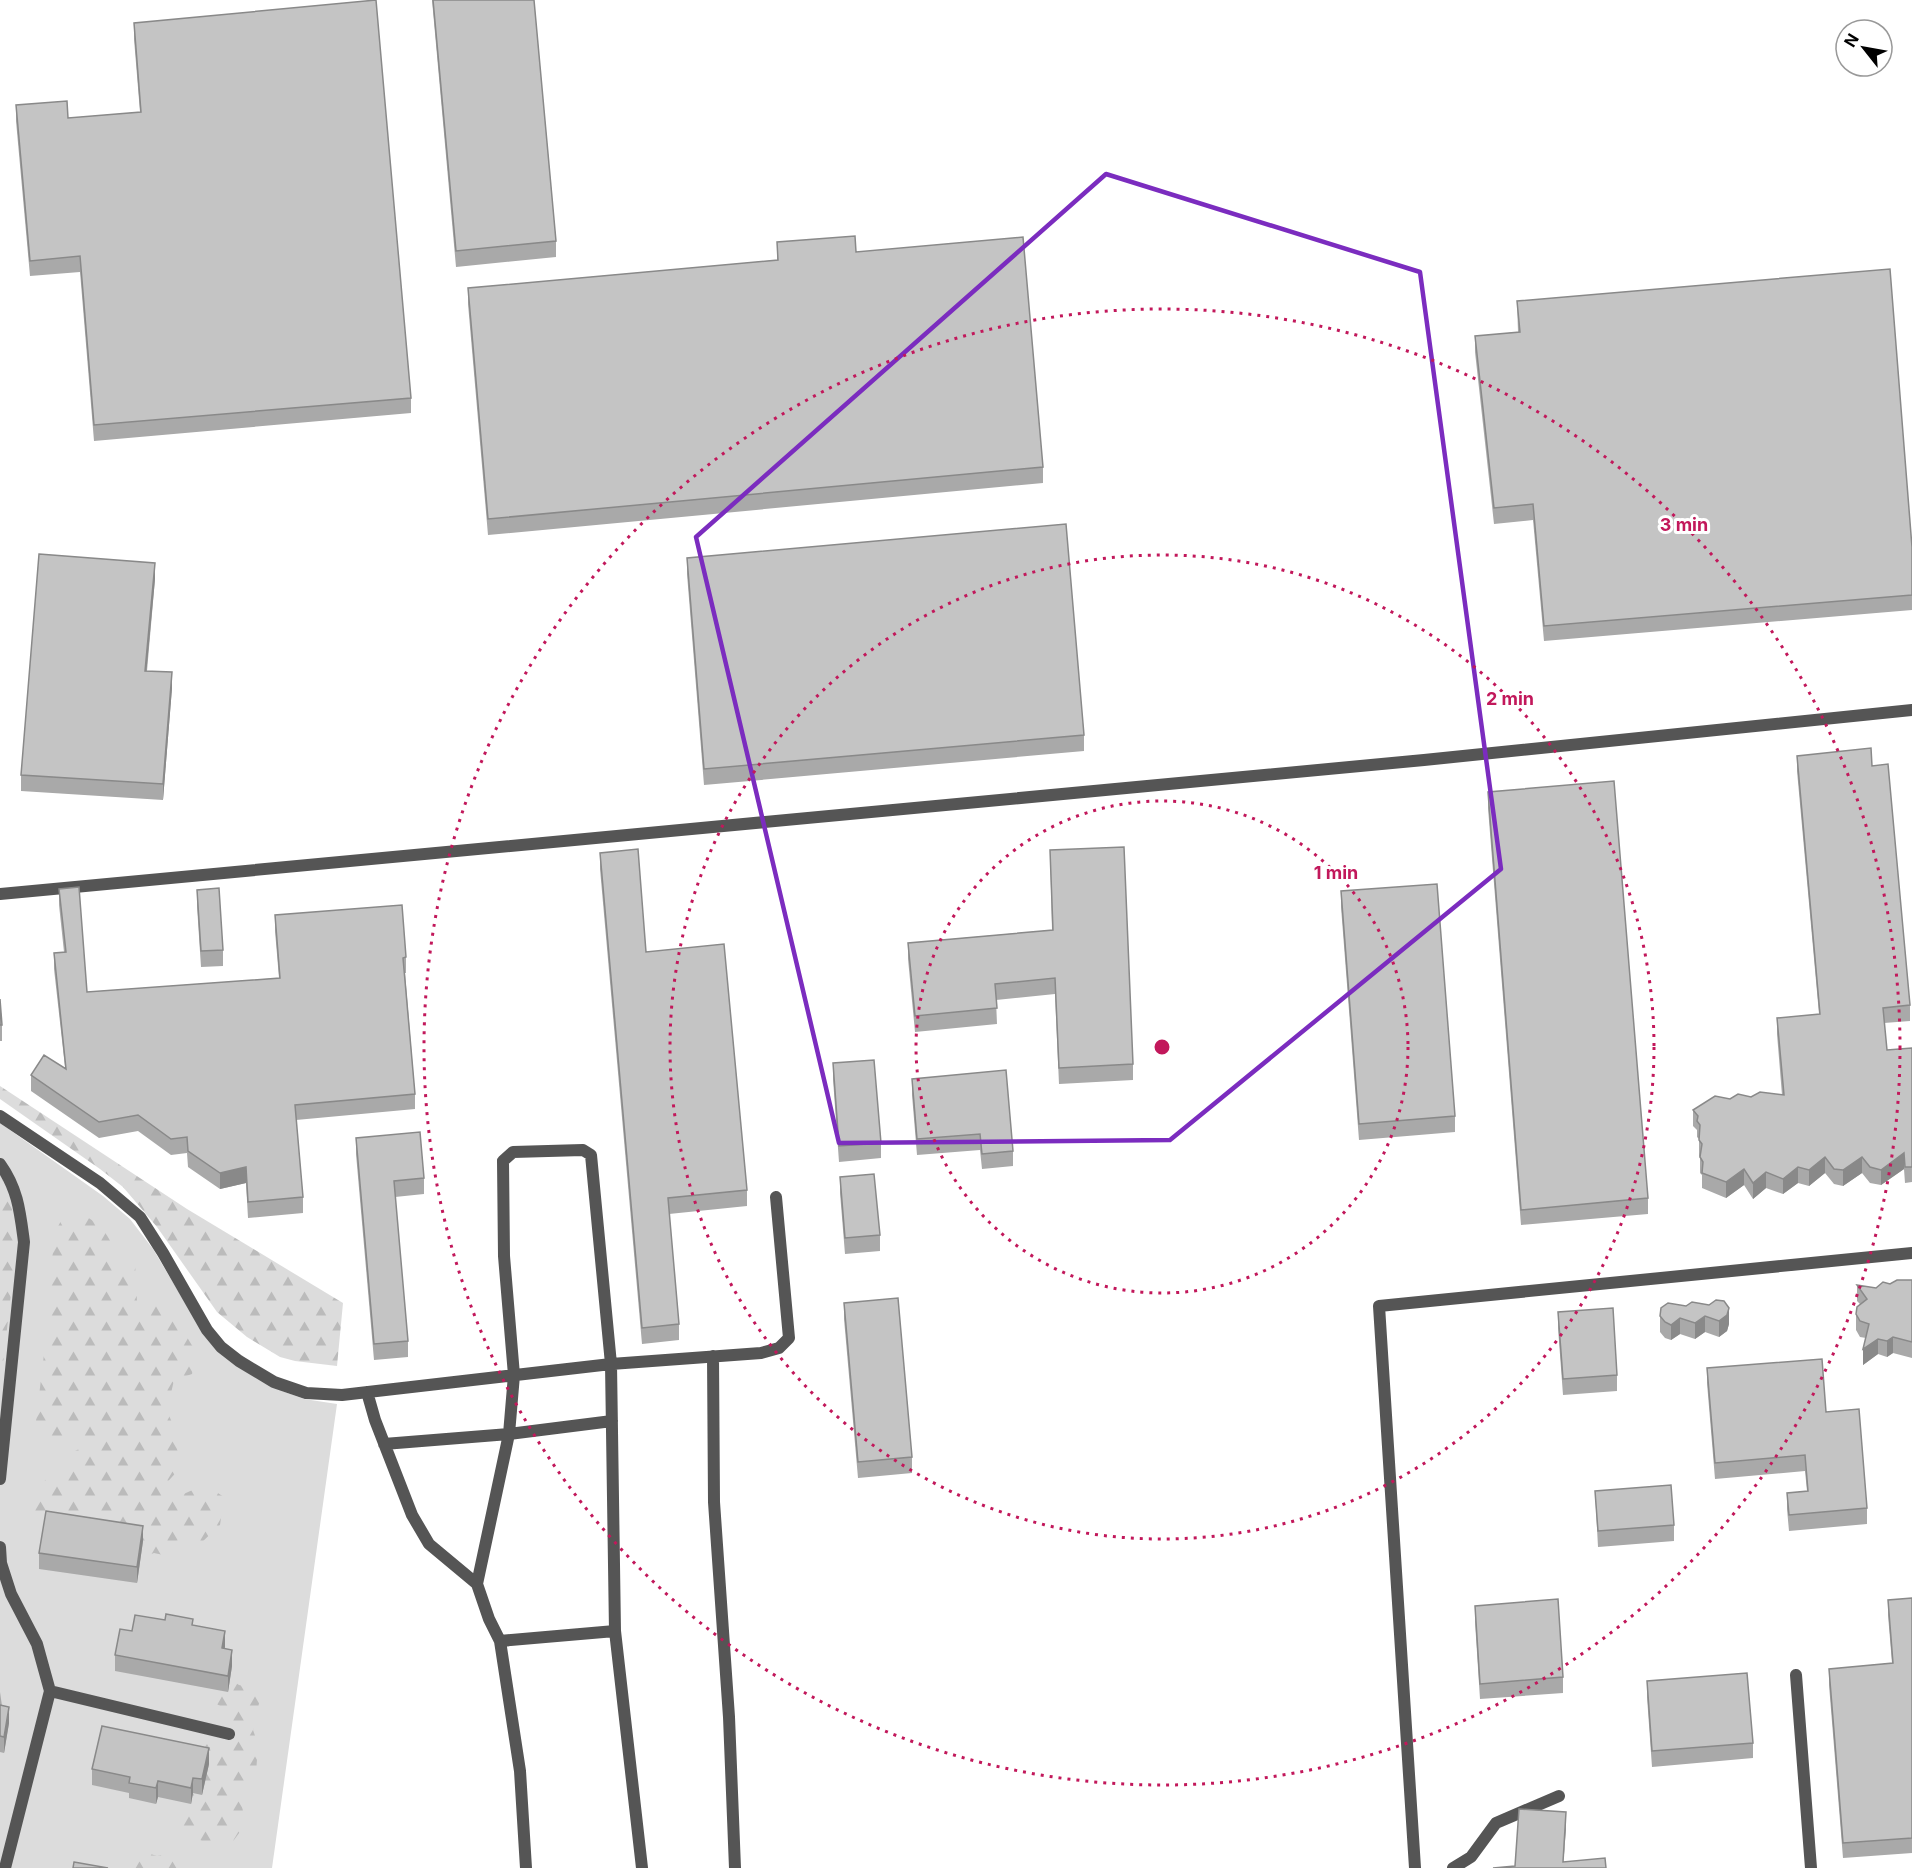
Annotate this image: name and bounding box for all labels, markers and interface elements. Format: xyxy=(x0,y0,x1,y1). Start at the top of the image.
north arrow xyxy=(1834,18,1894,78)
text: N xyxy=(1839,30,1863,51)
text: 3 min xyxy=(1660,514,1708,535)
text: 2 min xyxy=(1486,688,1534,709)
text: 1 min xyxy=(1314,862,1358,883)
centre of rings xyxy=(1152,1037,1172,1057)

